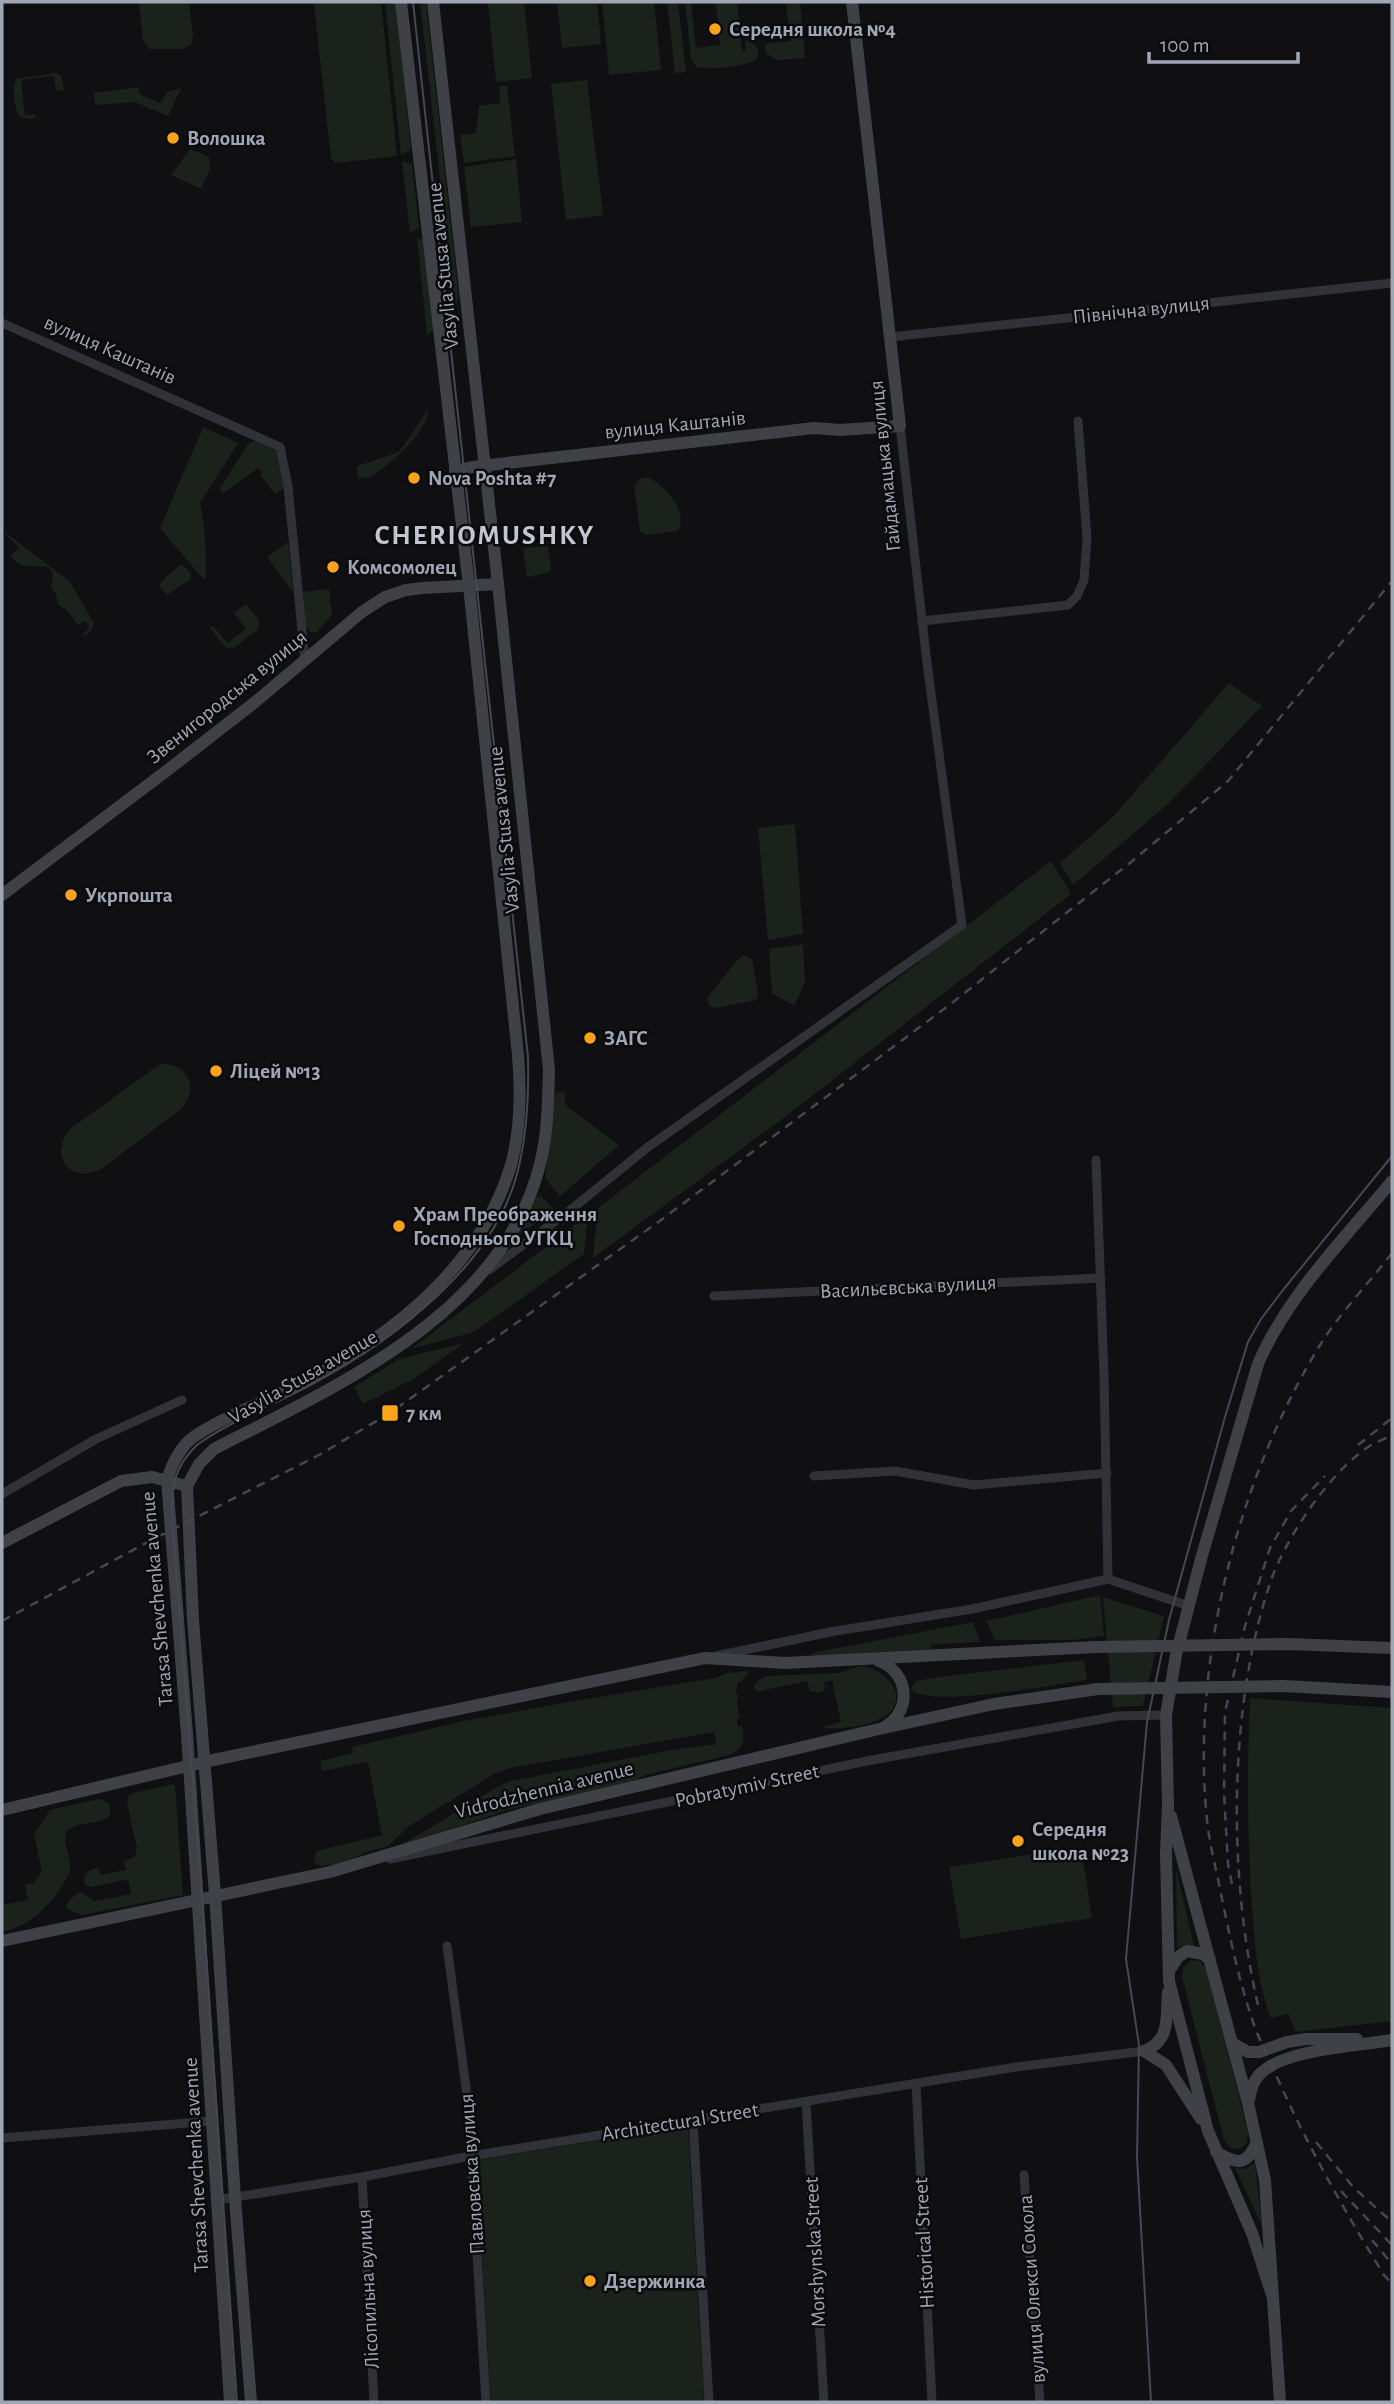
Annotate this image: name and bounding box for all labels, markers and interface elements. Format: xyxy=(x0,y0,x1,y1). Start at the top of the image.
place label: Середня школа №4 xyxy=(729,19,896,40)
marker: Середня школа №4 xyxy=(707,21,723,37)
scale bar xyxy=(1149,21,1298,65)
text: 100 m xyxy=(1160,35,1210,56)
place label: Волошка xyxy=(187,128,265,149)
marker: Волошка xyxy=(165,130,181,146)
street label: Vasylia Stusa avenue xyxy=(424,181,462,351)
street label: Північна вулиця xyxy=(1071,292,1211,328)
street label: вулиця Каштанів xyxy=(41,312,179,388)
street label: Гайдамацька вулиця xyxy=(866,379,904,553)
street label: вулиця Каштанів xyxy=(603,407,747,443)
place label: Nova Poshta #7 xyxy=(428,468,556,489)
marker: Nova Poshta #7 xyxy=(406,470,422,486)
district label: CHERIOMUSHKY xyxy=(375,522,595,550)
place label: Комсомолец xyxy=(347,557,457,578)
marker: Комсомолец xyxy=(325,559,341,575)
street label: Звенигородська вулиця xyxy=(143,626,311,768)
street label: Vasylia Stusa avenue xyxy=(485,745,523,915)
place label: Укрпошта xyxy=(85,885,173,906)
marker: Укрпошта xyxy=(63,887,79,903)
place label: ЗАГС xyxy=(604,1028,648,1049)
marker: ЗАГС xyxy=(582,1030,598,1046)
place label: Ліцей №13 xyxy=(230,1061,320,1082)
marker: Ліцей №13 xyxy=(208,1063,224,1079)
place label: Храм Преображення Господнього УГКЦ xyxy=(413,1204,597,1249)
marker: Храм Преображення Господнього УГКЦ xyxy=(391,1218,407,1234)
street label: Васильєвська вулиця xyxy=(819,1272,997,1302)
street label: Vasylia Stusa avenue xyxy=(225,1326,381,1428)
marker: 7 км xyxy=(380,1403,400,1423)
place label: 7 км xyxy=(406,1403,442,1424)
street label: Tarasa Shevchenka avenue xyxy=(137,1491,177,1707)
street label: Vidrodzhennia avenue xyxy=(452,1758,636,1822)
street label: Pobratymiv Street xyxy=(673,1760,821,1812)
place label: Середня школа №23 xyxy=(1032,1819,1129,1864)
marker: Середня школа №23 xyxy=(1010,1833,1026,1849)
street label: Tarasa Shevchenka avenue xyxy=(180,2057,212,2273)
street label: Павловська вулиця xyxy=(456,2093,488,2255)
street label: Architectural Street xyxy=(600,2099,760,2145)
street label: Morshynska Street xyxy=(801,2176,829,2328)
street label: Historical Street xyxy=(910,2177,938,2309)
street label: вулиця Олекси Сокола xyxy=(1015,2194,1049,2384)
street label: Лісопильна вулиця xyxy=(353,2209,383,2369)
place label: Дзержинка xyxy=(604,2271,705,2292)
marker: Дзержинка xyxy=(582,2273,598,2289)

